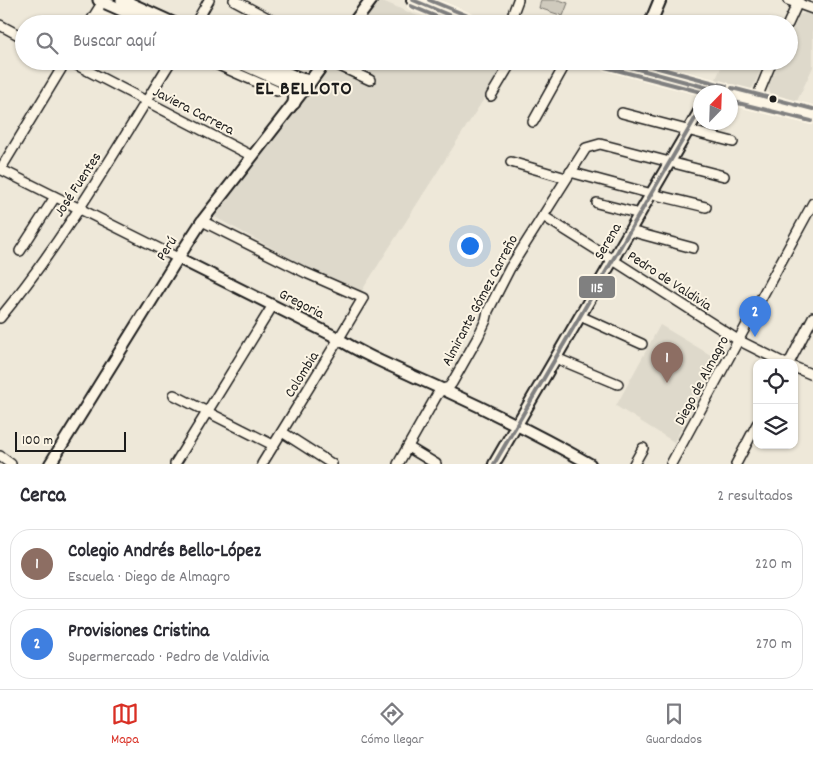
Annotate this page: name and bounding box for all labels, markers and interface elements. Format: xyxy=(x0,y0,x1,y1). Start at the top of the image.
search box xyxy=(15,15,798,70)
icon: search xyxy=(33,29,61,57)
text: Buscar aquí xyxy=(73,29,155,56)
district label: EL BELLOTO xyxy=(255,76,353,104)
street label: Javiera Carrera xyxy=(148,82,239,142)
north arrow xyxy=(693,85,738,130)
unlabelled marker xyxy=(768,94,778,104)
street label: José Fuentes xyxy=(49,148,108,222)
street label: Serena xyxy=(589,219,629,265)
street label: Almirante Gómez Carreño xyxy=(437,231,525,371)
street label: Perú xyxy=(152,232,184,266)
your location xyxy=(457,233,483,259)
street label: Pedro de Valdivia xyxy=(622,246,716,318)
line badge: 115 xyxy=(578,275,616,299)
text: 115 xyxy=(591,279,604,299)
street label: Gregoria xyxy=(275,284,328,326)
pin: 2 xyxy=(739,296,771,337)
street label: Diego de Almagro xyxy=(670,332,736,430)
pin: 1 xyxy=(651,342,683,383)
street label: Colombia xyxy=(280,347,326,402)
map controls xyxy=(753,359,798,449)
button: locate xyxy=(753,359,798,404)
button: layers xyxy=(753,404,798,449)
scale bar xyxy=(15,429,126,452)
text: 100 m xyxy=(22,431,53,451)
text: Cerca xyxy=(20,482,66,512)
text: 2 resultados xyxy=(717,485,793,508)
text: Colegio Andrés Bello-López xyxy=(68,539,261,566)
text: 1 xyxy=(35,553,39,576)
text: 220 m xyxy=(755,553,792,576)
text: Escuela · Diego de Almagro xyxy=(68,566,230,589)
text: Provisiones Cristina xyxy=(68,619,209,646)
text: 2 xyxy=(34,633,41,656)
text: 270 m xyxy=(756,633,792,656)
text: Supermercado · Pedro de Valdivia xyxy=(68,646,269,669)
tab: Mapa xyxy=(111,700,139,750)
tab: Cómo llegar xyxy=(361,700,424,750)
tab: Guardados xyxy=(645,700,702,750)

